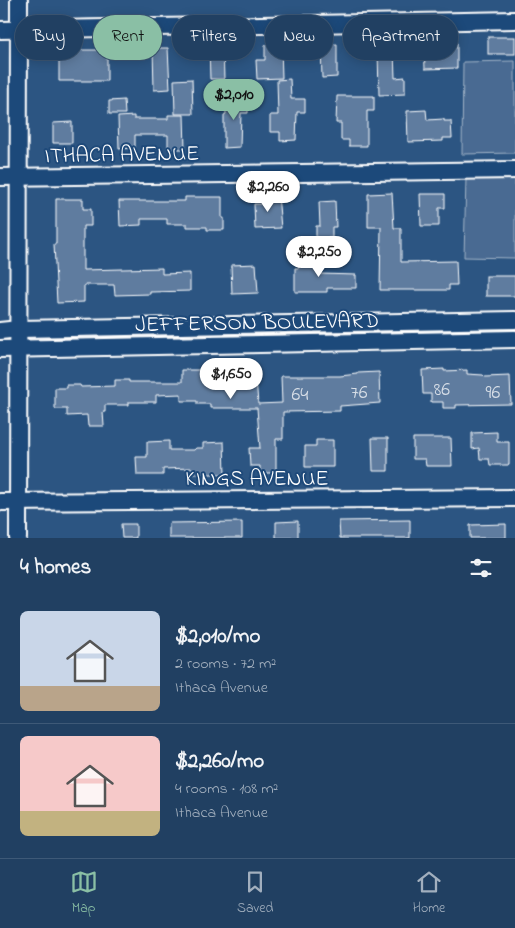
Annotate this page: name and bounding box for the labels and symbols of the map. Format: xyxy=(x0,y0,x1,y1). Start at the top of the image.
pin: $2,010 xyxy=(193,78,275,121)
street label: ITHACA AVENUE xyxy=(45,139,200,173)
pin: $2,260 xyxy=(227,170,309,213)
pin: $2,250 xyxy=(278,236,360,278)
street label: JEFFERSON BOULEVARD xyxy=(135,306,379,342)
pin: $1,650 xyxy=(190,358,272,400)
house number: 86 xyxy=(434,376,450,405)
house number: 76 xyxy=(350,379,368,408)
house number: 96 xyxy=(486,379,501,408)
house number: 64 xyxy=(291,381,309,410)
street label: KINGS AVENUE xyxy=(185,464,329,496)

